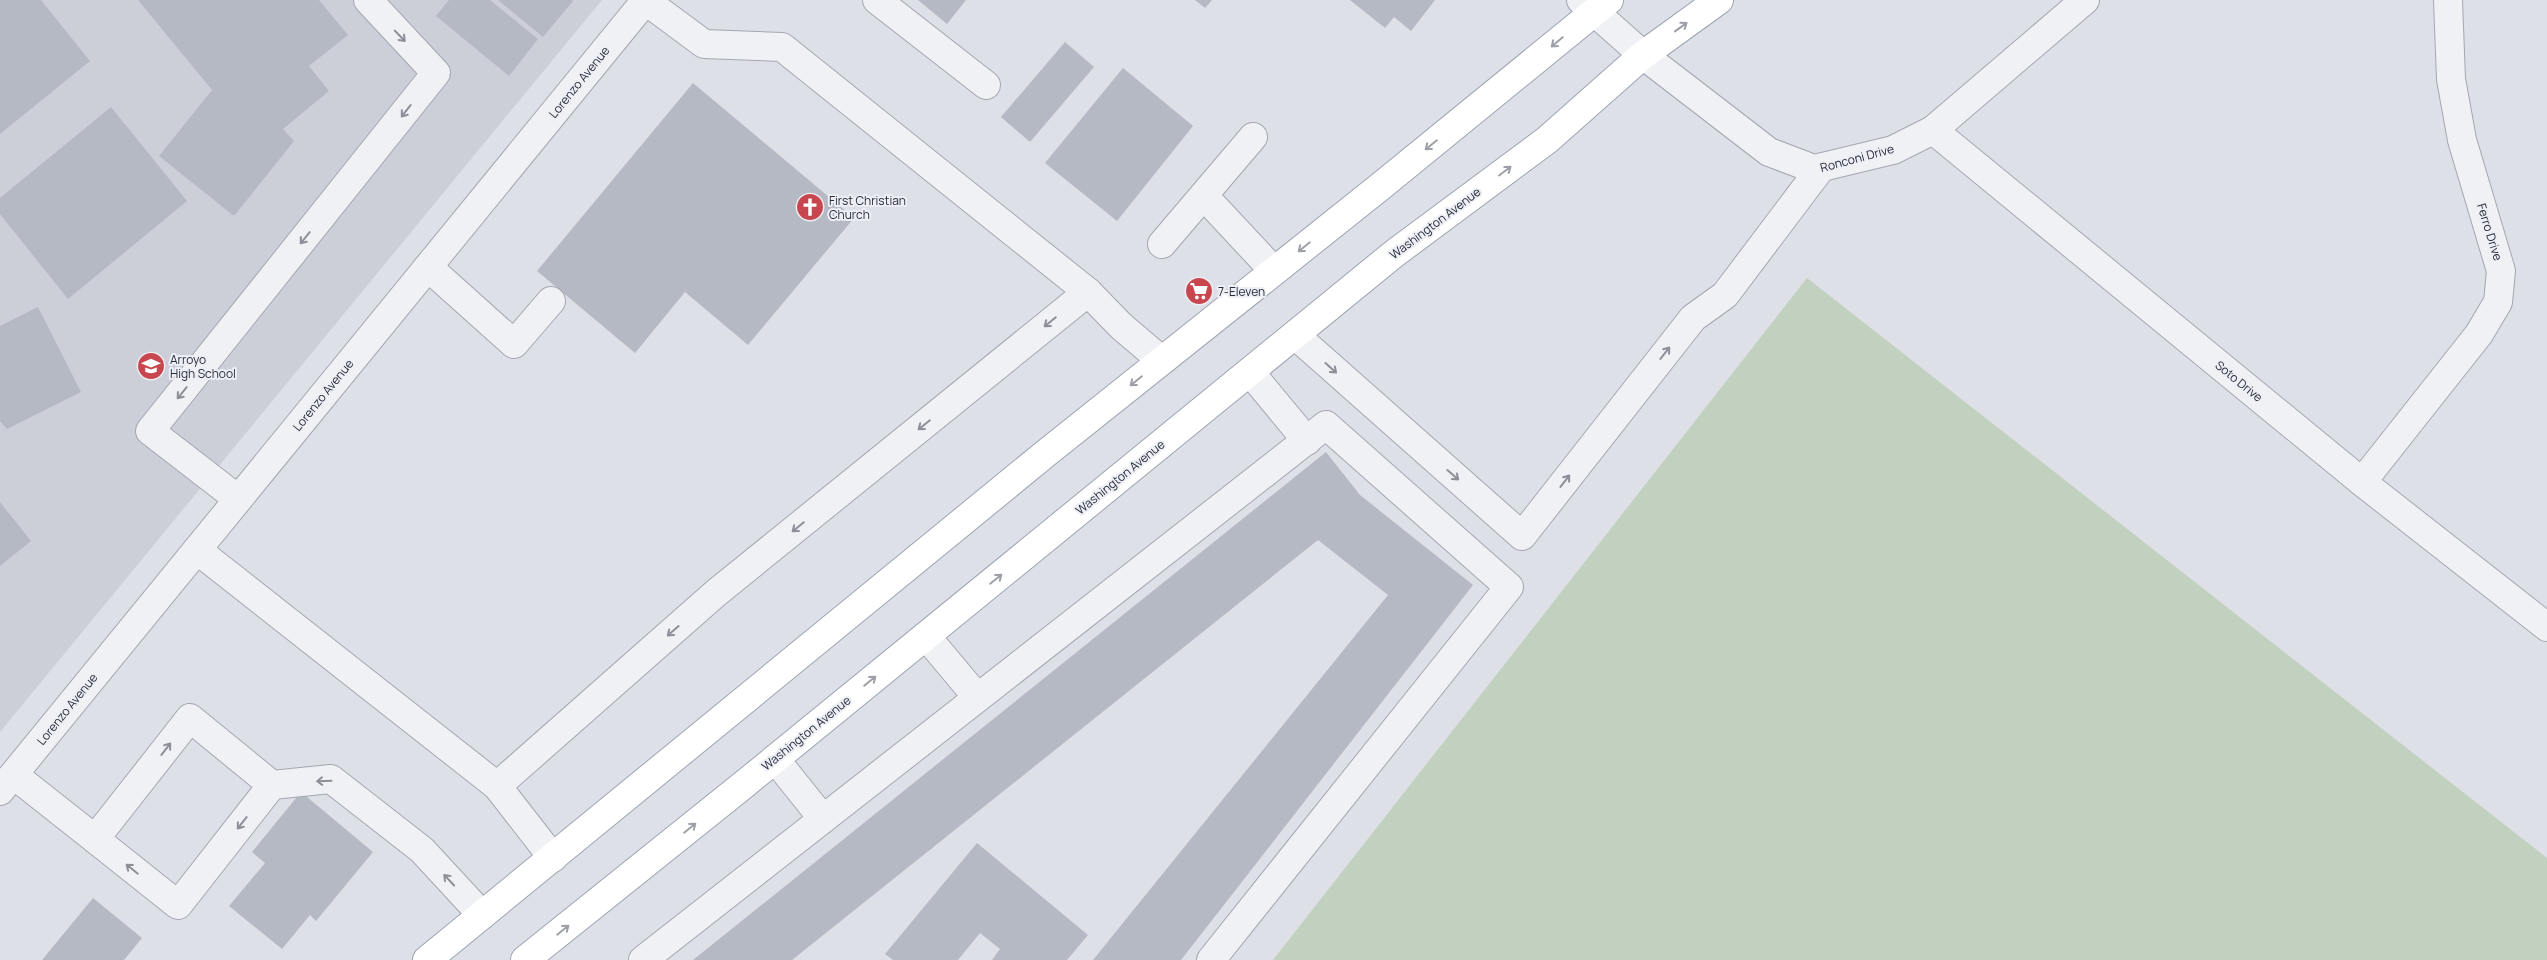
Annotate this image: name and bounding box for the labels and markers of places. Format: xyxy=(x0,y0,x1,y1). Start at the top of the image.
church icon: First Christian Church xyxy=(795,192,825,222)
place label: First Christian Church xyxy=(829,192,906,223)
supermarket icon: 7-Eleven xyxy=(1184,276,1214,306)
place label: 7-Eleven xyxy=(1218,283,1265,300)
school or university icon: Arroyo High School xyxy=(136,351,166,381)
place label: Arroyo High School xyxy=(170,351,236,382)

